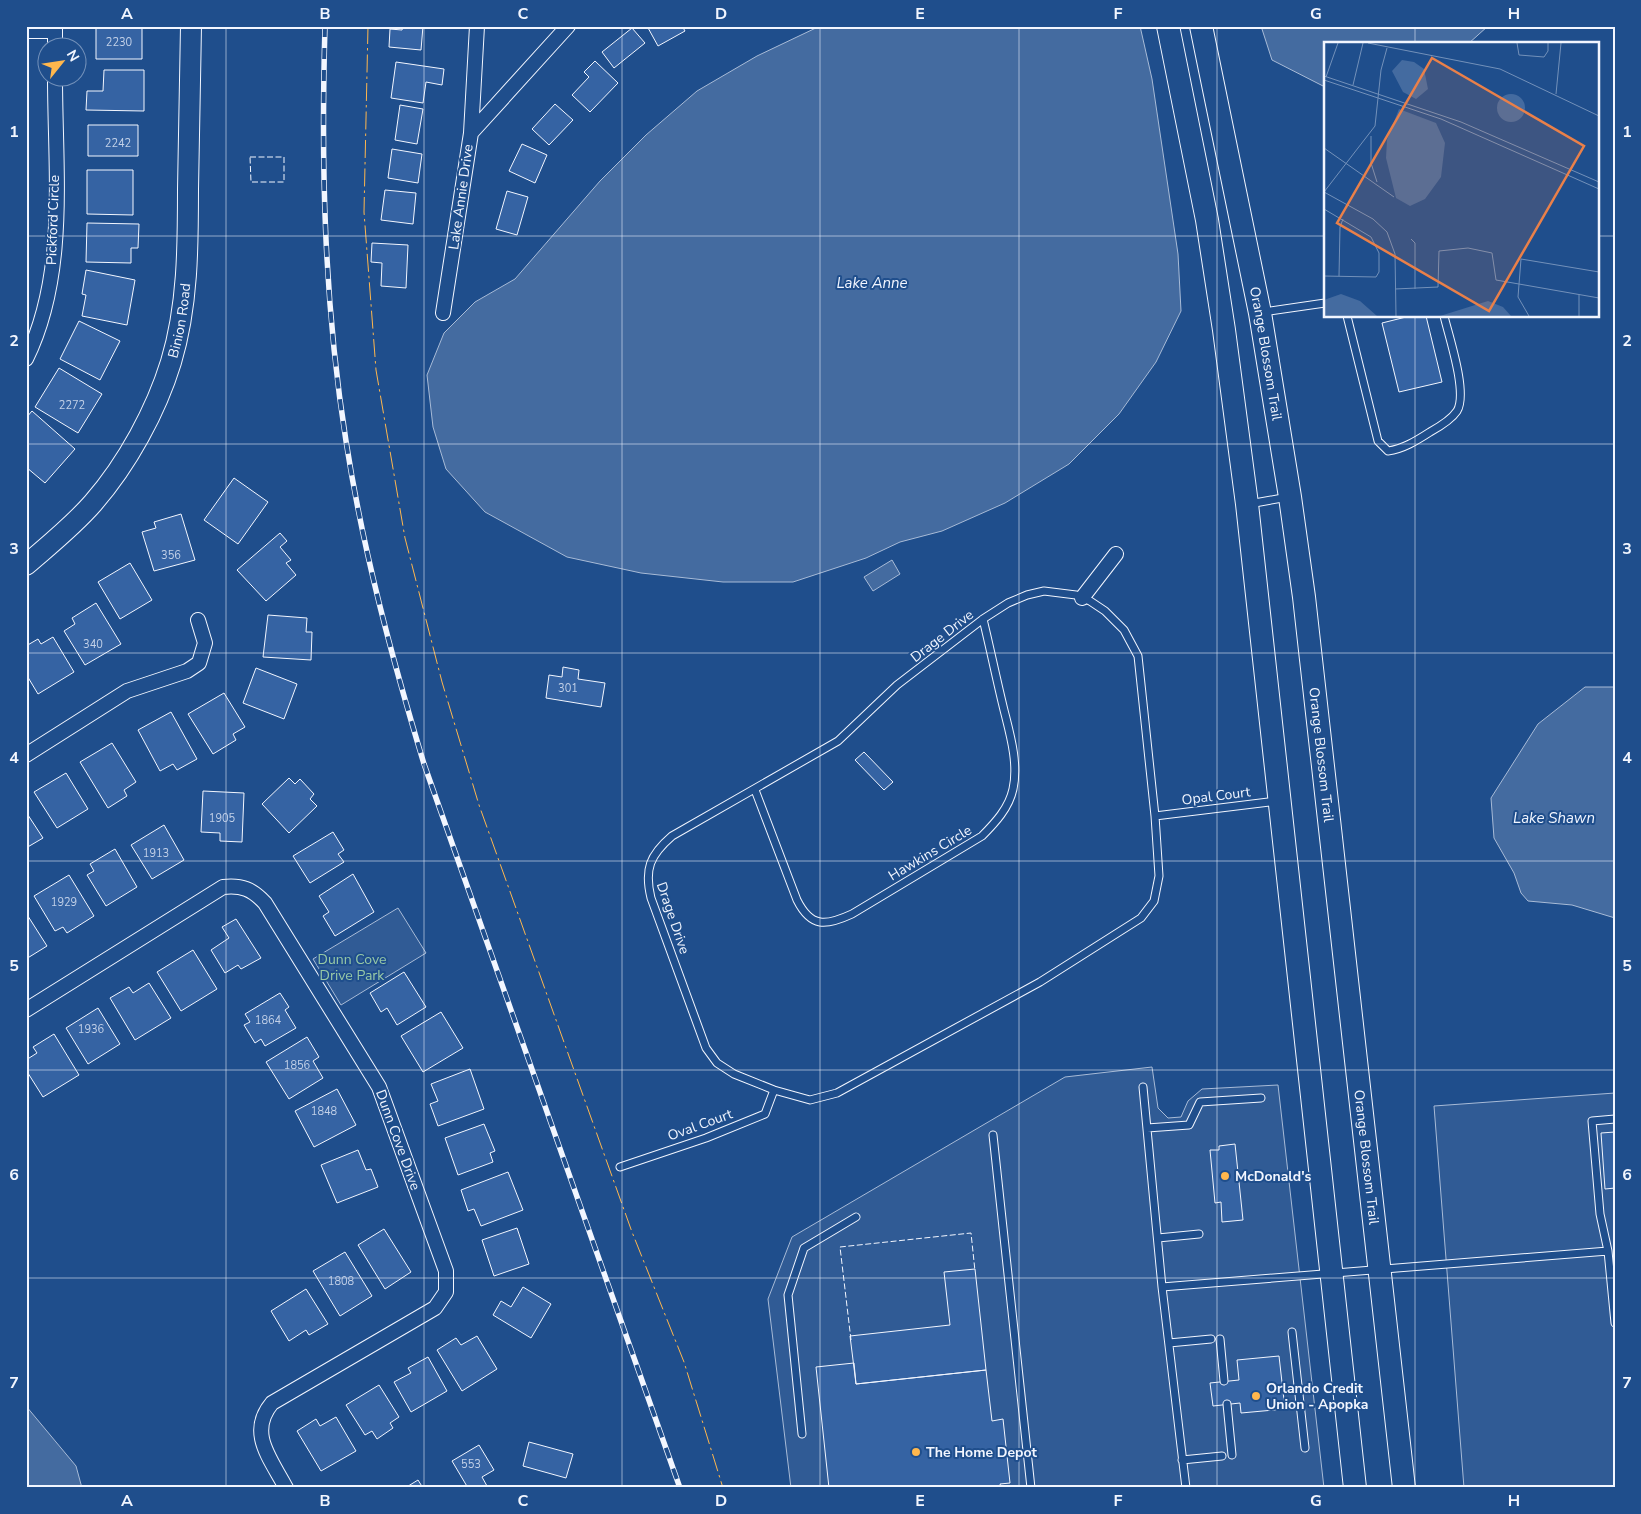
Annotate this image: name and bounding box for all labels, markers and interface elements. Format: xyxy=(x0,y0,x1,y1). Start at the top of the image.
text: A xyxy=(121,3,133,25)
text: B xyxy=(319,3,331,25)
text: C xyxy=(518,3,529,25)
text: D xyxy=(715,3,727,25)
text: E xyxy=(915,3,925,25)
text: F xyxy=(1114,3,1123,25)
text: G xyxy=(1310,3,1322,25)
text: H xyxy=(1508,3,1520,25)
house number: 2230 xyxy=(106,35,133,50)
north arrow xyxy=(38,38,88,88)
inset map xyxy=(1324,42,1598,318)
text: N xyxy=(62,46,84,65)
text: 1 xyxy=(9,121,19,143)
text: 1 xyxy=(1622,121,1632,143)
house number: 2242 xyxy=(105,136,131,151)
street label: Lake Annie Drive xyxy=(444,143,478,251)
street label: Pickford Circle xyxy=(42,175,64,265)
water label: Lake Anne xyxy=(836,273,908,293)
street label: Binion Road xyxy=(163,282,195,360)
street label: Orange Blossom Trail xyxy=(1245,285,1287,423)
text: 2 xyxy=(9,330,19,352)
text: 2 xyxy=(1622,330,1632,352)
house number: 2272 xyxy=(59,398,85,413)
text: 3 xyxy=(9,538,19,560)
text: 3 xyxy=(1622,538,1632,560)
house number: 356 xyxy=(161,548,181,563)
street label: Drage Drive xyxy=(907,605,977,667)
house number: 340 xyxy=(83,637,103,652)
house number: 301 xyxy=(558,681,578,696)
street label: Orange Blossom Trail xyxy=(1305,686,1339,824)
text: 4 xyxy=(9,747,19,769)
text: 4 xyxy=(1622,747,1632,769)
street label: Opal Court xyxy=(1181,782,1251,810)
water label: Lake Shawn xyxy=(1513,808,1595,828)
house number: 1905 xyxy=(209,811,236,826)
street label: Hawkins Circle xyxy=(885,821,975,885)
house number: 1913 xyxy=(143,846,169,861)
street label: Drage Drive xyxy=(652,879,694,957)
house number: 1929 xyxy=(51,895,77,910)
park label: Dunn Cove Drive Park xyxy=(318,950,386,985)
text: 5 xyxy=(9,955,19,977)
text: 5 xyxy=(1622,955,1632,977)
house number: 1864 xyxy=(255,1013,282,1028)
house number: 1936 xyxy=(78,1022,105,1037)
house number: 1856 xyxy=(284,1058,311,1073)
street label: Dunn Cove Drive xyxy=(371,1087,425,1193)
street label: Orange Blossom Trail xyxy=(1350,1089,1384,1226)
house number: 1848 xyxy=(311,1104,338,1119)
street label: Oval Court xyxy=(665,1104,735,1146)
text: 6 xyxy=(9,1164,19,1186)
text: 6 xyxy=(1622,1164,1632,1186)
place label: McDonald's xyxy=(1235,1167,1312,1186)
marker: McDonald's xyxy=(1219,1170,1231,1182)
house number: 1808 xyxy=(328,1274,355,1289)
text: 7 xyxy=(9,1372,19,1394)
text: 7 xyxy=(1622,1372,1632,1394)
place label: Orlando Credit Union - Apopka xyxy=(1266,1379,1368,1414)
marker: Orlando Credit Union - Apopka xyxy=(1250,1390,1262,1402)
place label: The Home Depot xyxy=(926,1443,1037,1462)
marker: The Home Depot xyxy=(910,1446,922,1458)
house number: 553 xyxy=(461,1457,481,1472)
text: A xyxy=(121,1490,133,1512)
text: B xyxy=(319,1490,331,1512)
text: C xyxy=(518,1490,529,1512)
text: D xyxy=(715,1490,727,1512)
text: E xyxy=(915,1490,925,1512)
text: F xyxy=(1114,1490,1123,1512)
text: G xyxy=(1310,1490,1322,1512)
text: H xyxy=(1508,1490,1520,1512)

